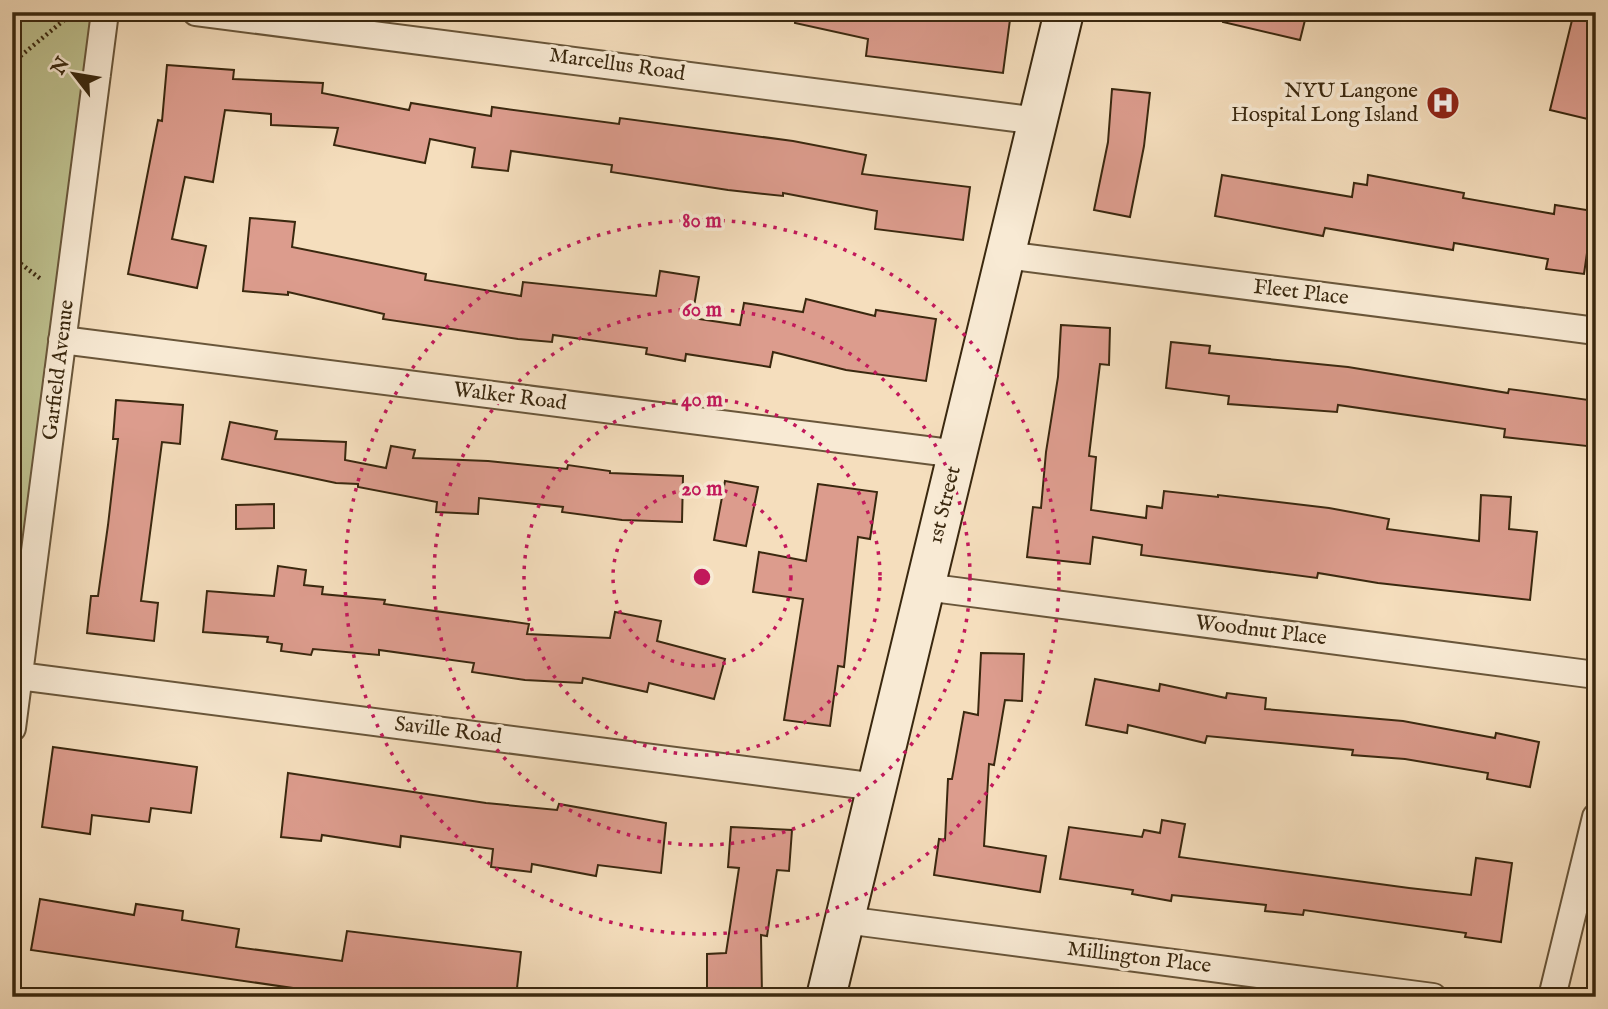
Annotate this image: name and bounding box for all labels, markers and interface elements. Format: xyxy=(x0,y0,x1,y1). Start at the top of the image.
north arrow xyxy=(38,38,108,108)
street label: Marcellus Road xyxy=(547,42,687,88)
text: N xyxy=(46,53,76,80)
place label: NYU Langone Hospital Long Island xyxy=(1231,78,1419,129)
hospital icon: NYU Langone Hospital Long Island xyxy=(1424,84,1462,122)
text: 80 m xyxy=(682,208,722,235)
street label: Fleet Place xyxy=(1252,274,1350,312)
text: 60 m xyxy=(682,297,723,324)
street label: Garfield Avenue xyxy=(37,298,81,442)
street label: Walker Road xyxy=(452,377,569,417)
text: 40 m xyxy=(681,387,723,414)
street label: 1st Street xyxy=(922,463,968,547)
text: 20 m xyxy=(682,476,723,503)
centre of rings xyxy=(690,565,714,589)
street label: Woodnut Place xyxy=(1194,610,1329,652)
street label: Saville Road xyxy=(393,711,504,751)
street label: Millington Place xyxy=(1065,936,1213,980)

